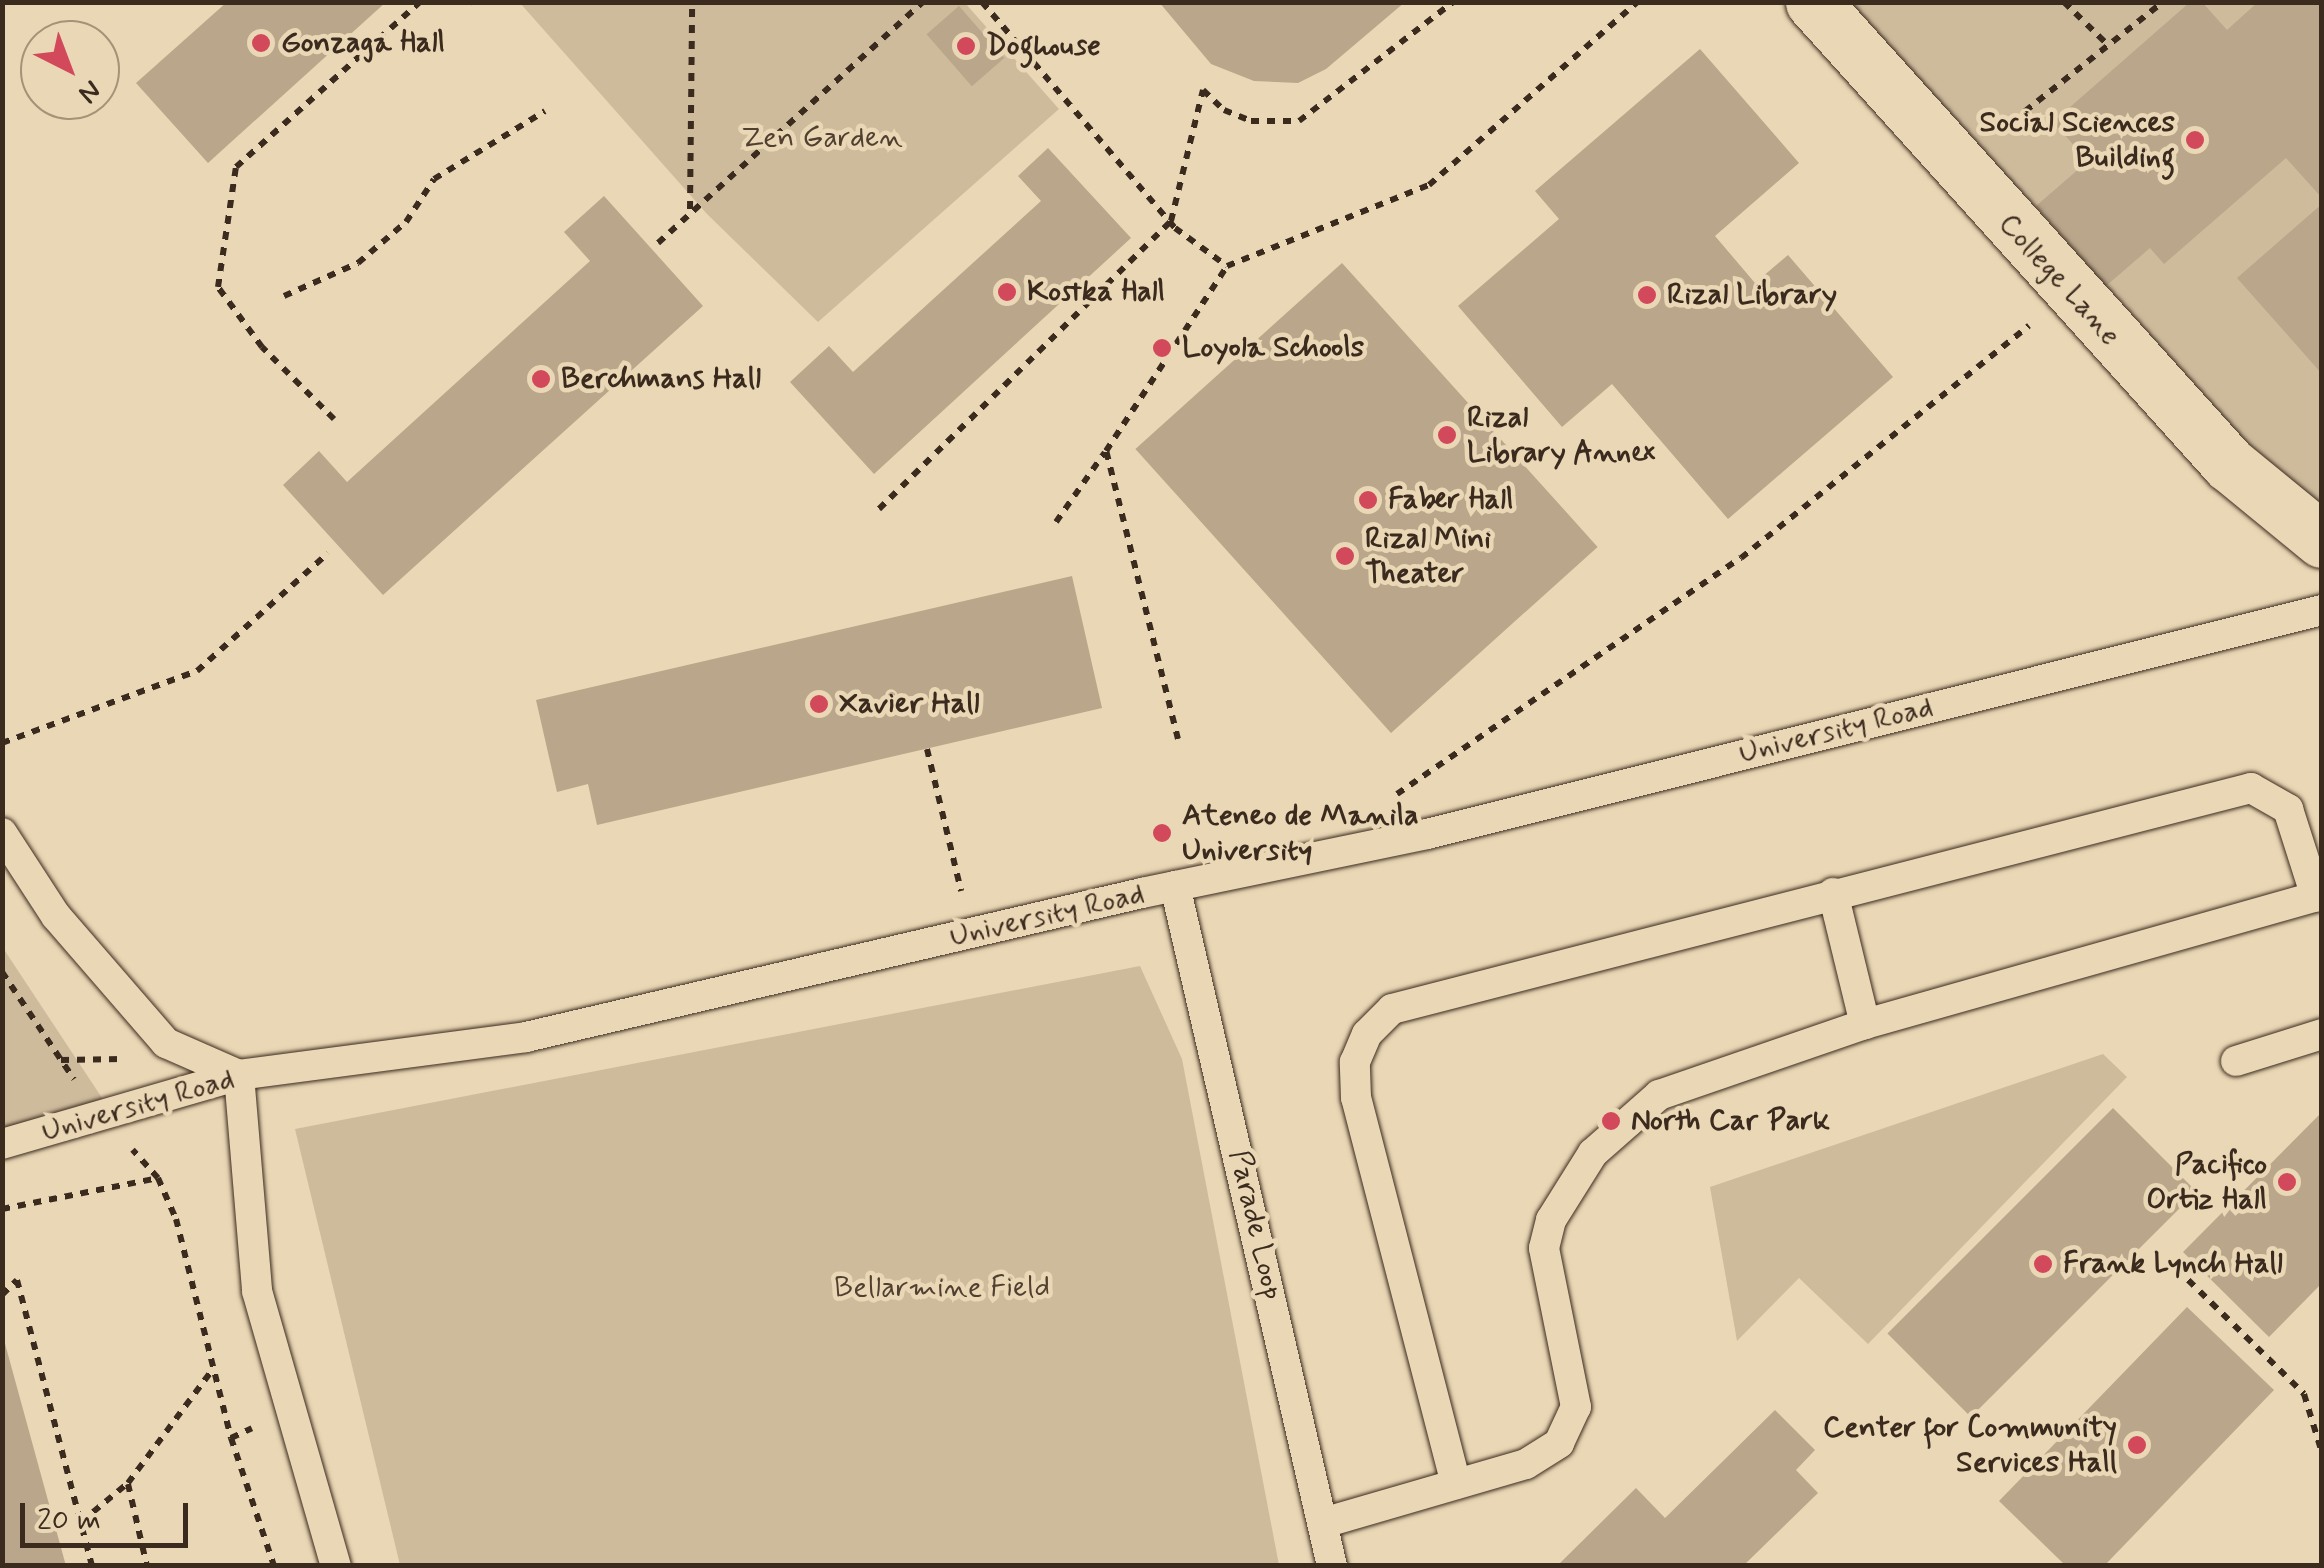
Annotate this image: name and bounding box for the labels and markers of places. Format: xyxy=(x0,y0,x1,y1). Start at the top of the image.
place label: Gonzaga Hall xyxy=(281,25,448,61)
place label: Doghouse xyxy=(986,28,1101,64)
marker: Gonzaga Hall xyxy=(250,32,272,54)
marker: Doghouse xyxy=(955,35,977,57)
place label: Social Sciences Building xyxy=(1980,105,2175,176)
marker: Social Sciences Building xyxy=(2184,129,2206,151)
place label: Kostka Hall xyxy=(1027,274,1169,310)
place label: Rizal Library xyxy=(1667,277,1835,313)
marker: Kostka Hall xyxy=(996,281,1018,303)
marker: Rizal Library xyxy=(1636,284,1658,306)
place label: Loyola Schools xyxy=(1182,330,1364,366)
marker: Loyola Schools xyxy=(1151,337,1173,359)
place label: Berchmans Hall xyxy=(561,361,761,397)
marker: Berchmans Hall xyxy=(530,368,552,390)
place label: Rizal Library Annex xyxy=(1467,400,1650,470)
marker: Rizal Library Annex xyxy=(1436,424,1458,446)
place label: Faber Hall xyxy=(1388,482,1516,518)
marker: Faber Hall xyxy=(1357,489,1379,511)
place label: Rizal Mini Theater xyxy=(1365,521,1491,592)
marker: Rizal Mini Theater xyxy=(1334,545,1356,567)
place label: Xavier Hall xyxy=(839,686,980,722)
marker: Xavier Hall xyxy=(808,693,830,715)
place label: Ateneo de Manila University xyxy=(1182,798,1411,868)
marker: Ateneo de Manila University xyxy=(1151,822,1173,844)
place label: North Car Park xyxy=(1631,1103,1826,1139)
marker: North Car Park xyxy=(1600,1110,1622,1132)
place label: Pacifico Ortiz Hall xyxy=(2143,1147,2267,1218)
marker: Pacifico Ortiz Hall xyxy=(2276,1171,2298,1193)
place label: Frank Lynch Hall xyxy=(2063,1246,2295,1282)
marker: Frank Lynch Hall xyxy=(2032,1253,2054,1275)
place label: Center for Community Services Hall xyxy=(1820,1410,2117,1480)
marker: Center for Community Services Hall xyxy=(2126,1434,2148,1456)

